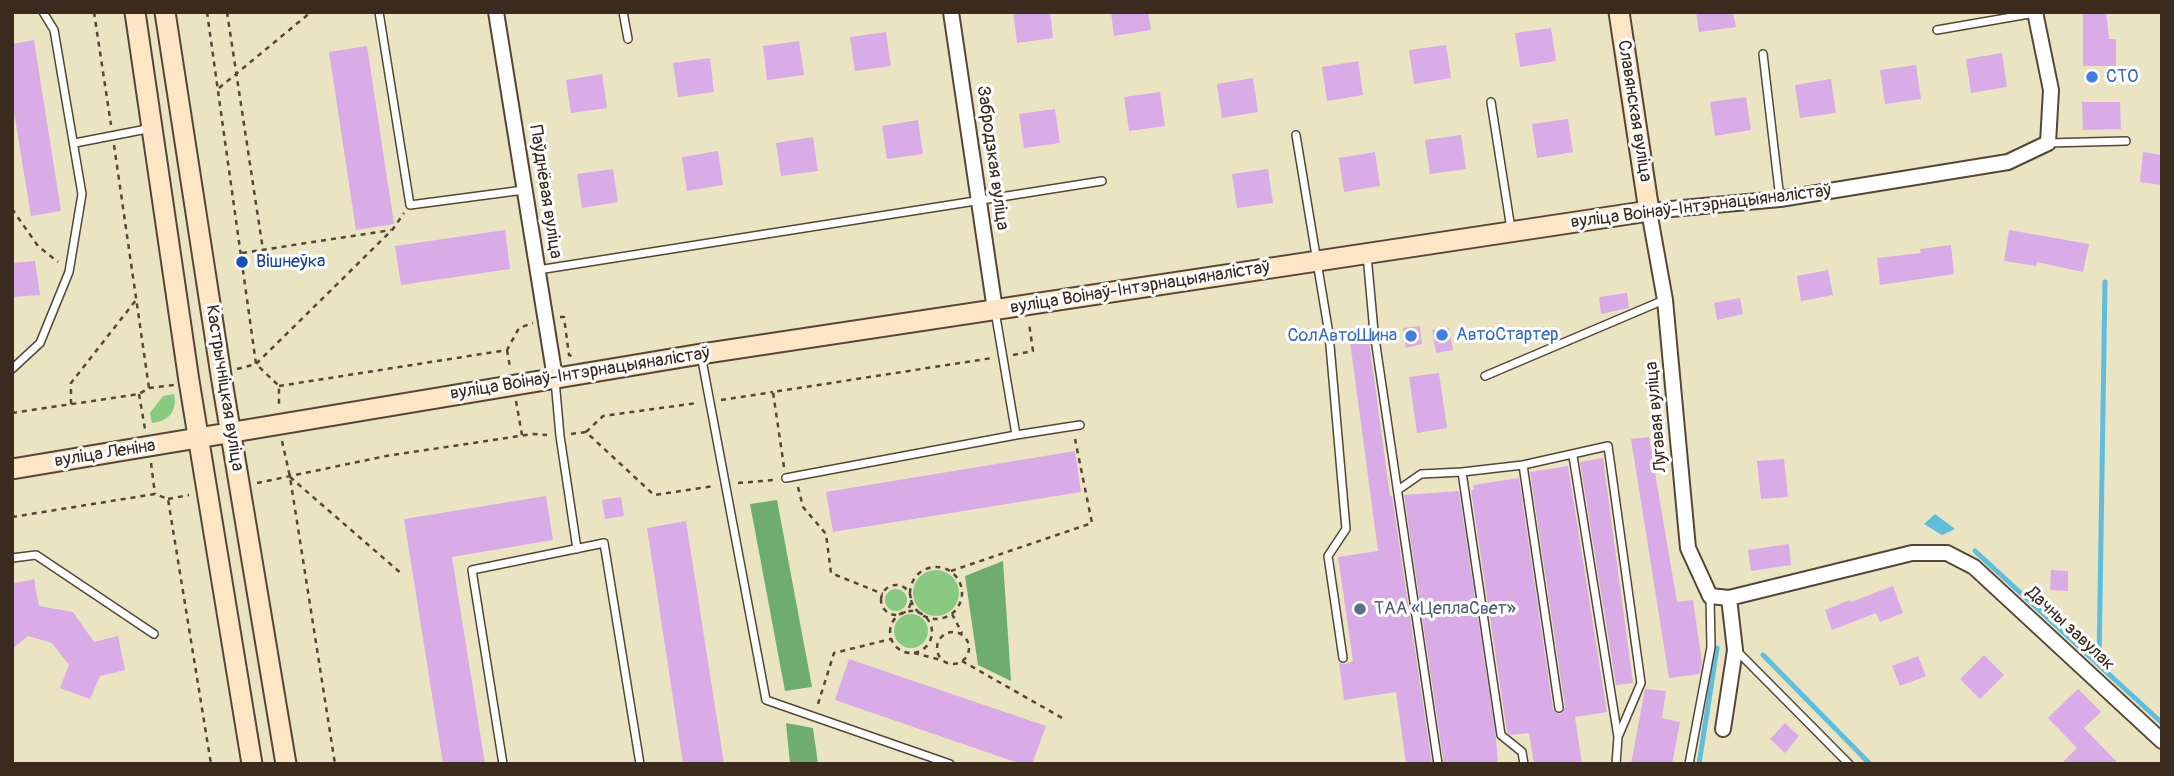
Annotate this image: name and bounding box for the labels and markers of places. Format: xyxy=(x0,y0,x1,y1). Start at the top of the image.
place label: СТО xyxy=(2106,66,2139,88)
marker: СТО xyxy=(2084,69,2100,85)
place label: Вішнеўка xyxy=(256,251,325,273)
marker: Вішнеўка xyxy=(234,254,250,270)
place label: АвтоСтартер xyxy=(1456,324,1559,346)
place label: СолАвтоШина xyxy=(1287,325,1397,347)
marker: АвтоСтартер xyxy=(1434,327,1450,343)
marker: СолАвтоШина xyxy=(1403,328,1419,344)
place label: ТАА «ЦеплаСвет» xyxy=(1374,598,1516,620)
marker: ТАА «ЦеплаСвет» xyxy=(1352,601,1368,617)

